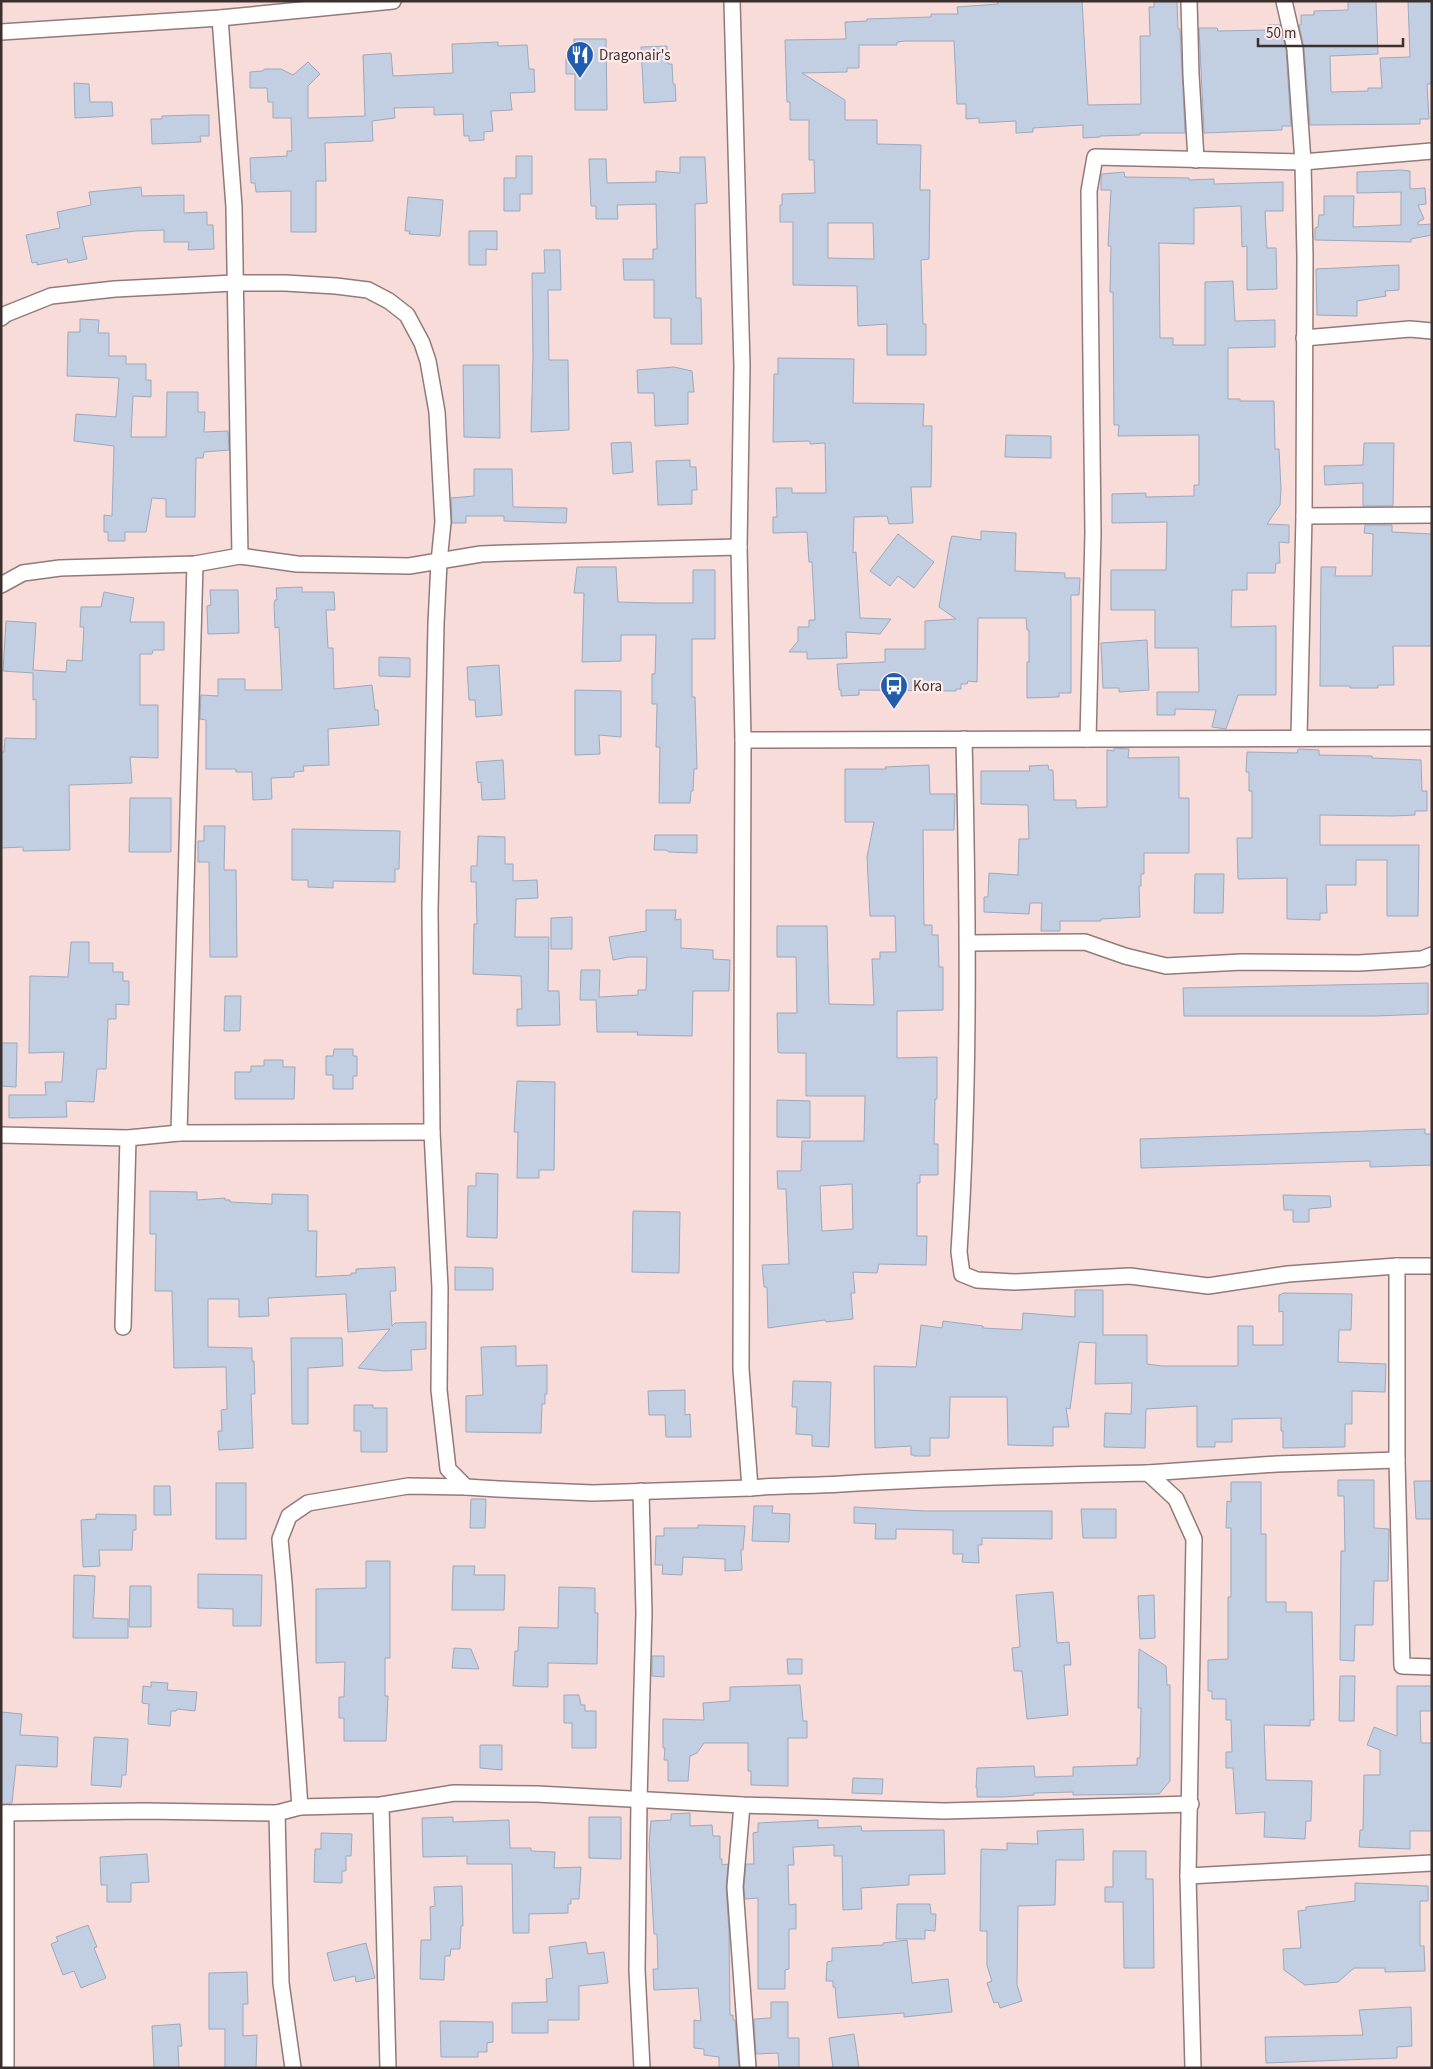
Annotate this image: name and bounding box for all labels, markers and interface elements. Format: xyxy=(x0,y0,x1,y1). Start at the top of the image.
scale bar xyxy=(1258,15,1403,47)
text: 50 m xyxy=(1266,23,1296,44)
restaurant icon: Dragonair's xyxy=(565,40,595,79)
place label: Dragonair's xyxy=(599,45,671,66)
bus stop icon: Kora xyxy=(879,671,909,710)
place label: Kora xyxy=(913,676,942,697)

